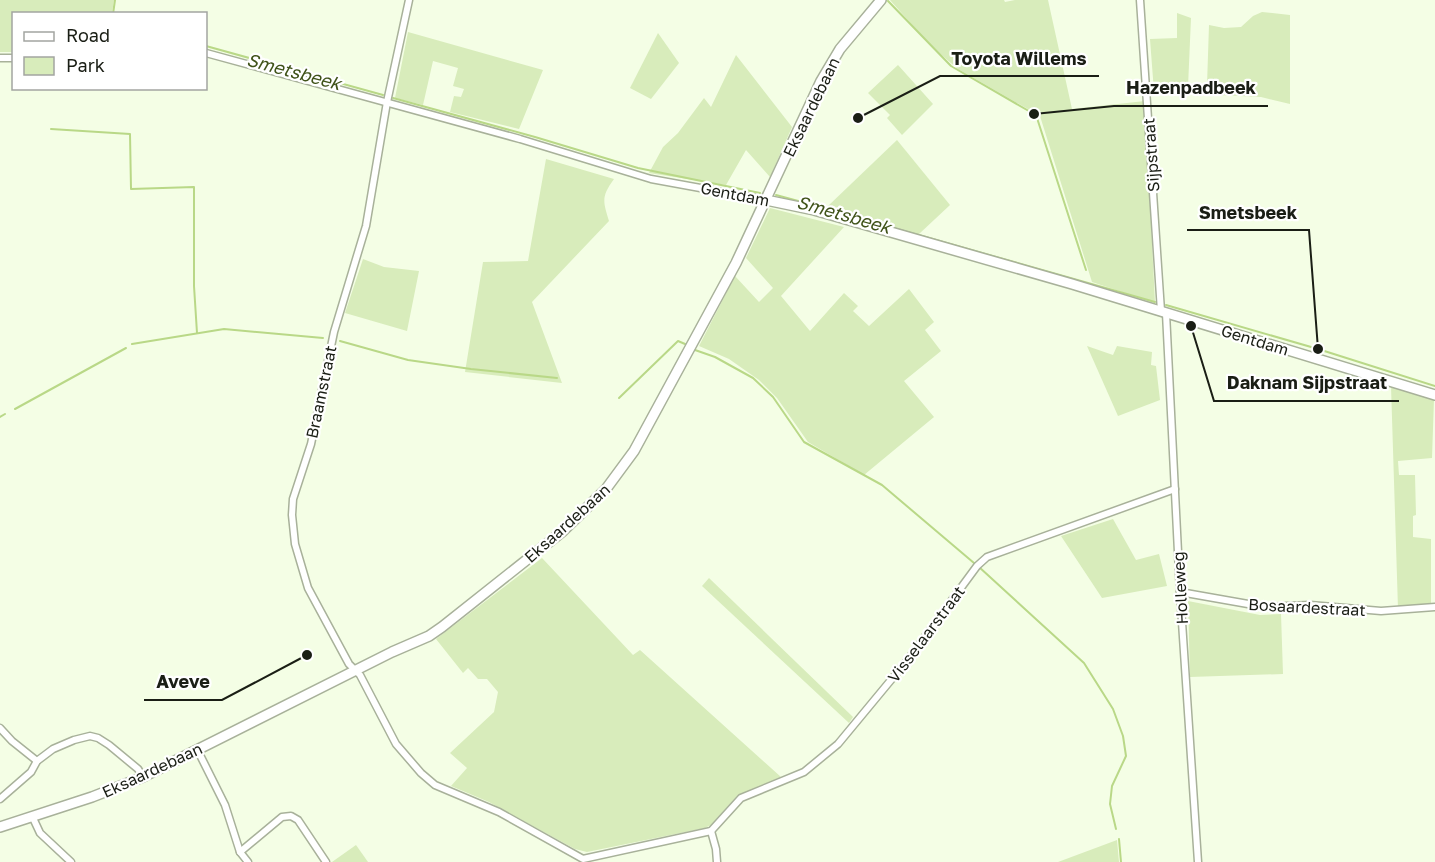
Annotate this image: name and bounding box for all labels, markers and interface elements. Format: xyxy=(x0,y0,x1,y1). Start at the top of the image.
legend xyxy=(12,12,207,90)
text: Road xyxy=(66,24,110,46)
callout: Toyota Willems xyxy=(940,40,1099,76)
text: Toyota Willems xyxy=(951,47,1087,69)
water label: Smetsbeek xyxy=(244,48,345,95)
text: Park xyxy=(66,54,105,76)
street label: Eksaardebaan xyxy=(778,54,844,160)
callout: Hazenpadbeek xyxy=(1114,70,1268,106)
text: Hazenpadbeek xyxy=(1126,76,1257,98)
street label: Sijpstraat xyxy=(1138,117,1164,193)
street label: Gentdam xyxy=(699,178,771,210)
water label: Smetsbeek xyxy=(794,190,895,238)
callout: Smetsbeek xyxy=(1187,194,1309,230)
text: Smetsbeek xyxy=(1199,201,1298,223)
street label: Gentdam xyxy=(1219,320,1291,360)
street label: Braamstraat xyxy=(301,344,341,440)
callout: Daknam Sijpstraat xyxy=(1214,365,1399,401)
text: Daknam Sijpstraat xyxy=(1227,371,1387,393)
street label: Eksaardebaan xyxy=(520,479,614,567)
street label: Holleweg xyxy=(1168,551,1192,625)
street label: Visselaarstraat xyxy=(883,582,969,686)
street label: Bosaardestraat xyxy=(1248,594,1366,620)
callout: Aveve xyxy=(144,664,222,700)
text: Aveve xyxy=(156,670,210,692)
street label: Eksaardebaan xyxy=(99,738,205,802)

